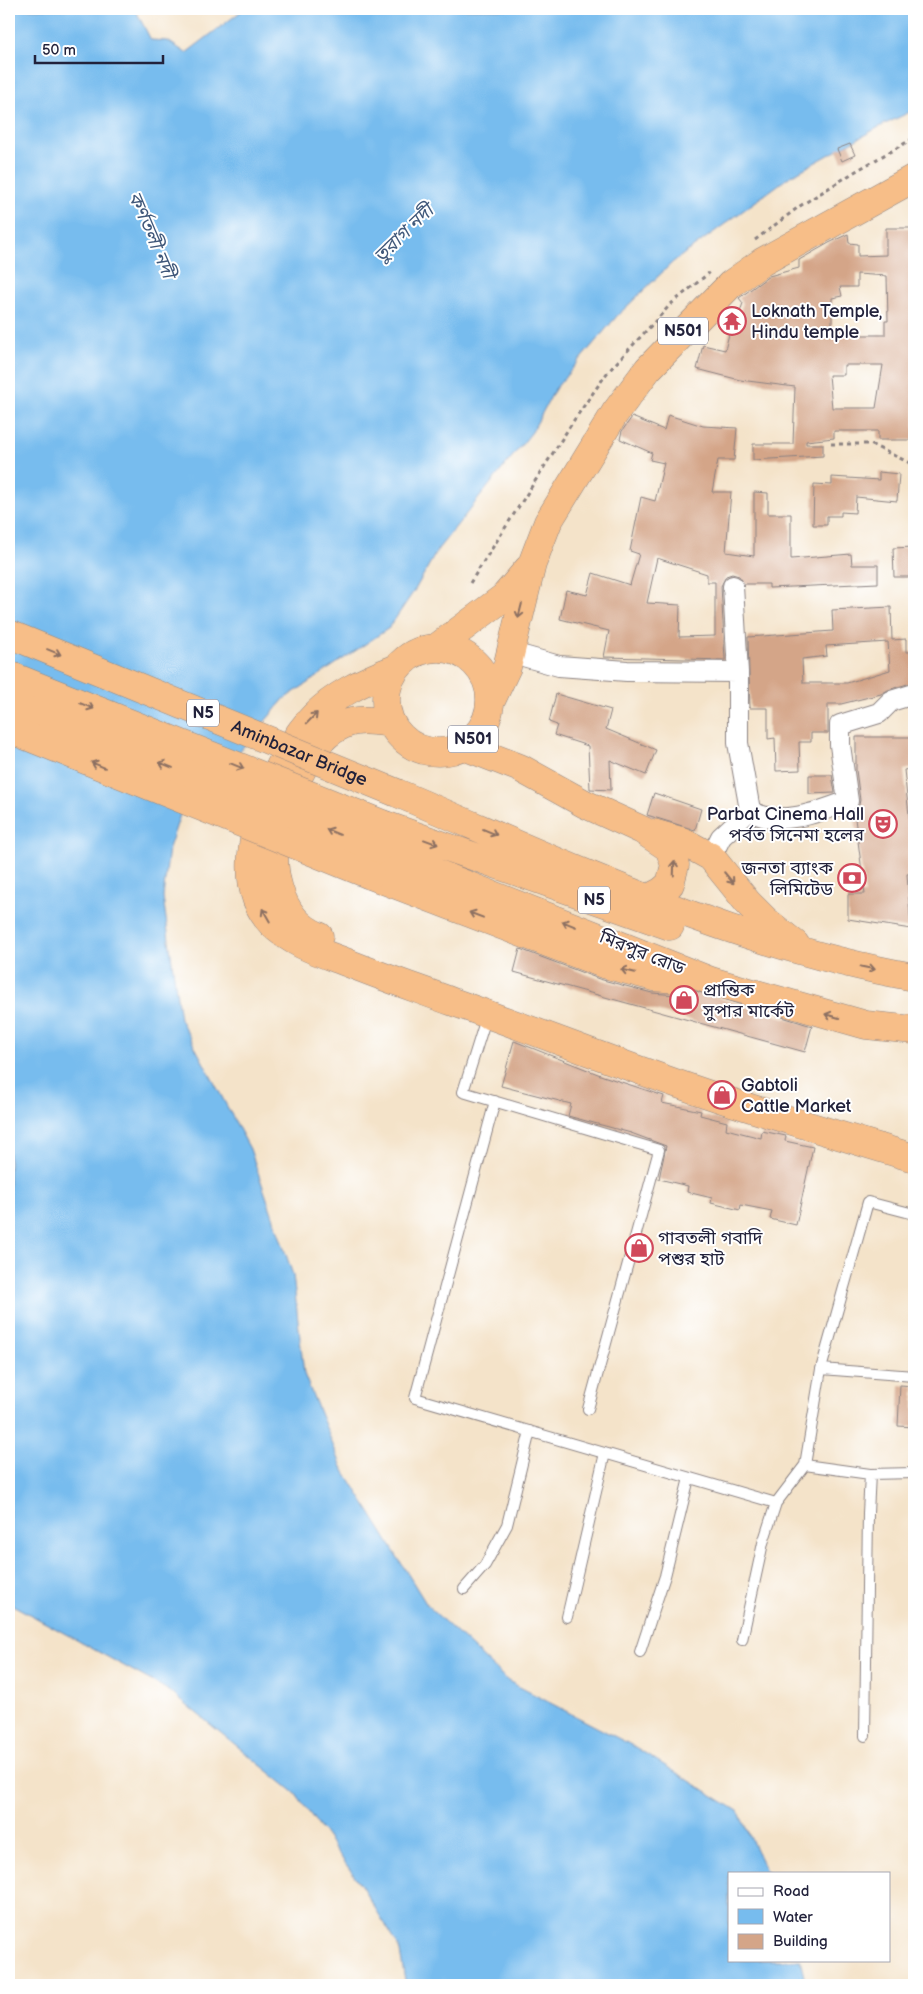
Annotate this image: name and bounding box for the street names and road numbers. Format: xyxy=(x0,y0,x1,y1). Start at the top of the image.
road number: N501 xyxy=(658,318,708,344)
road number: N5 xyxy=(187,700,219,726)
street label: Aminbazar Bridge xyxy=(228,716,371,790)
road number: N501 xyxy=(448,726,498,752)
road number: N5 xyxy=(578,886,610,914)
street label: মিরপুর রোড xyxy=(595,926,688,980)

